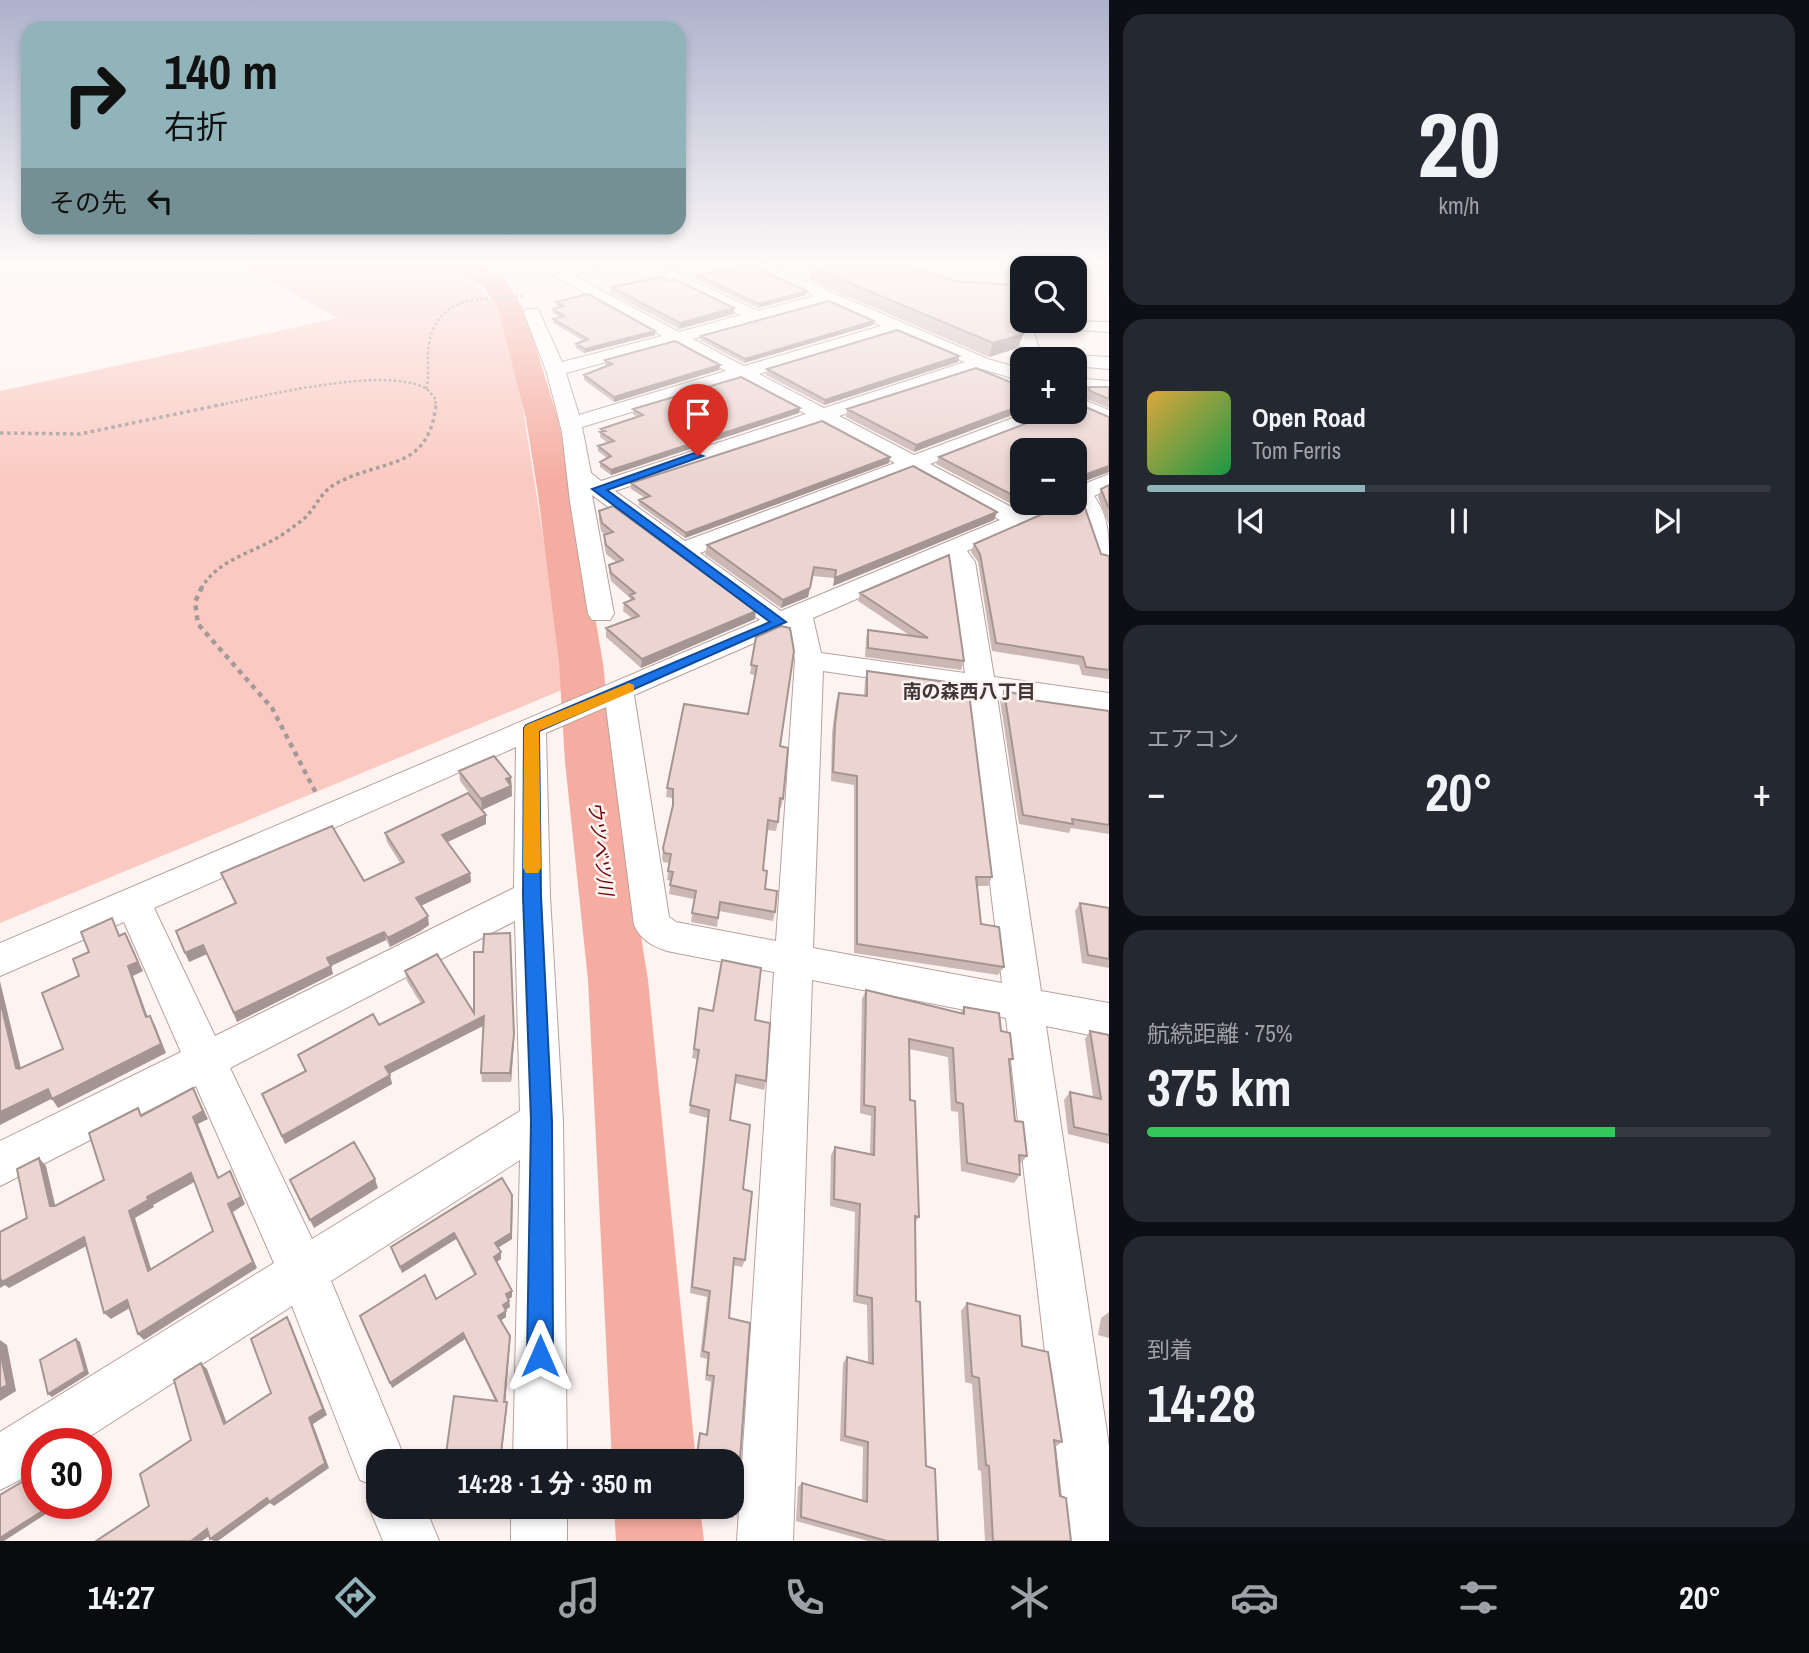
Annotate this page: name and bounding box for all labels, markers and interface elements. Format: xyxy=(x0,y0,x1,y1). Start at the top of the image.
text: 140 m xyxy=(164,38,278,104)
icon: right xyxy=(49,49,140,140)
text: 20 xyxy=(1418,83,1501,205)
text: 右折 xyxy=(164,105,228,148)
icon: left xyxy=(141,182,179,220)
text: その先 xyxy=(49,185,127,220)
text: km/h xyxy=(1439,190,1479,221)
map controls xyxy=(1010,256,1087,515)
button: search xyxy=(1010,256,1087,333)
button: + xyxy=(1010,347,1087,424)
pin xyxy=(668,384,728,456)
icon: arrive xyxy=(679,395,717,433)
text: Open Road xyxy=(1252,400,1366,435)
text: Tom Ferris xyxy=(1252,435,1341,466)
button: − xyxy=(1010,438,1087,515)
icon: previous xyxy=(1232,502,1270,540)
icon: pause xyxy=(1440,502,1478,540)
icon: next xyxy=(1648,502,1686,540)
district label: 南の森西八丁目 xyxy=(902,678,1036,704)
text: エアコン xyxy=(1147,723,1239,754)
text: 20° xyxy=(1425,757,1493,827)
text: − xyxy=(1147,767,1165,818)
text: + xyxy=(1753,767,1771,818)
water label: ウツベツ川 xyxy=(582,799,620,899)
text: 航続距離 · 75% xyxy=(1147,1018,1292,1049)
text: 375 km xyxy=(1147,1052,1292,1122)
position arrow xyxy=(503,1319,577,1393)
text: 到着 xyxy=(1147,1334,1193,1365)
text: 14:28 xyxy=(1147,1368,1256,1438)
speed limit sign: 30 xyxy=(21,1428,112,1519)
text: 14:28 · 1 分 · 350 m xyxy=(458,1466,652,1501)
icon: directions xyxy=(331,1573,380,1622)
icon: music xyxy=(555,1573,604,1622)
icon: phone xyxy=(780,1573,829,1622)
icon: climate xyxy=(1005,1573,1054,1622)
icon: car xyxy=(1230,1573,1279,1622)
icon: filters xyxy=(1454,1573,1503,1622)
text: 14:27 xyxy=(88,1576,155,1619)
text: 20° xyxy=(1679,1576,1721,1619)

